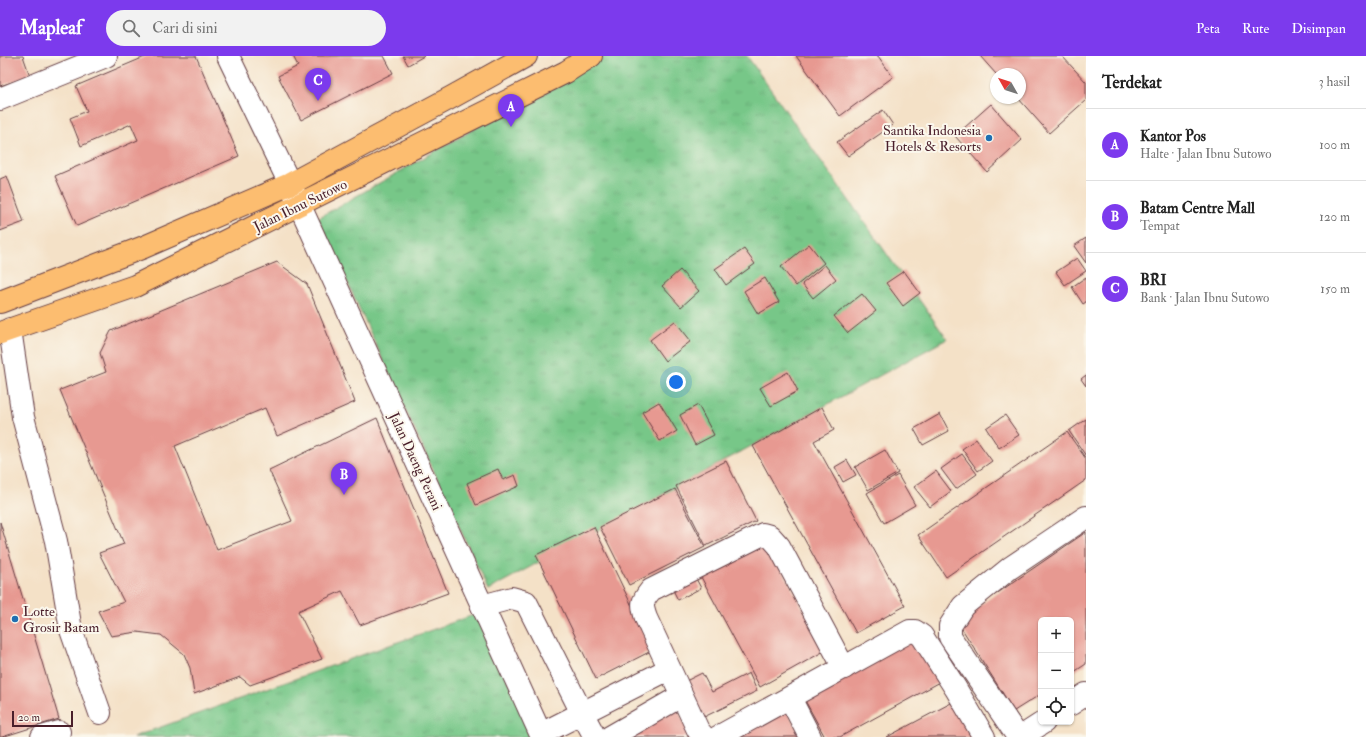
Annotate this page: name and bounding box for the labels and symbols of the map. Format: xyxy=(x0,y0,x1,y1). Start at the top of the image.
pin: C xyxy=(305,68,331,101)
north arrow xyxy=(990,68,1026,104)
pin: A xyxy=(498,94,524,127)
place label: Santika Indonesia Hotels & Resorts xyxy=(883,122,981,155)
marker: Santika Indonesia Hotels & Resorts xyxy=(984,133,994,143)
street label: Jalan Ibnu Sutowo xyxy=(250,175,350,236)
your location xyxy=(666,372,686,392)
street label: Jalan Daeng Perani xyxy=(385,409,446,513)
pin: B xyxy=(331,462,357,495)
place label: Lotte Grosir Batam xyxy=(23,603,100,636)
marker: Lotte Grosir Batam xyxy=(10,614,20,624)
scale bar xyxy=(12,709,73,728)

